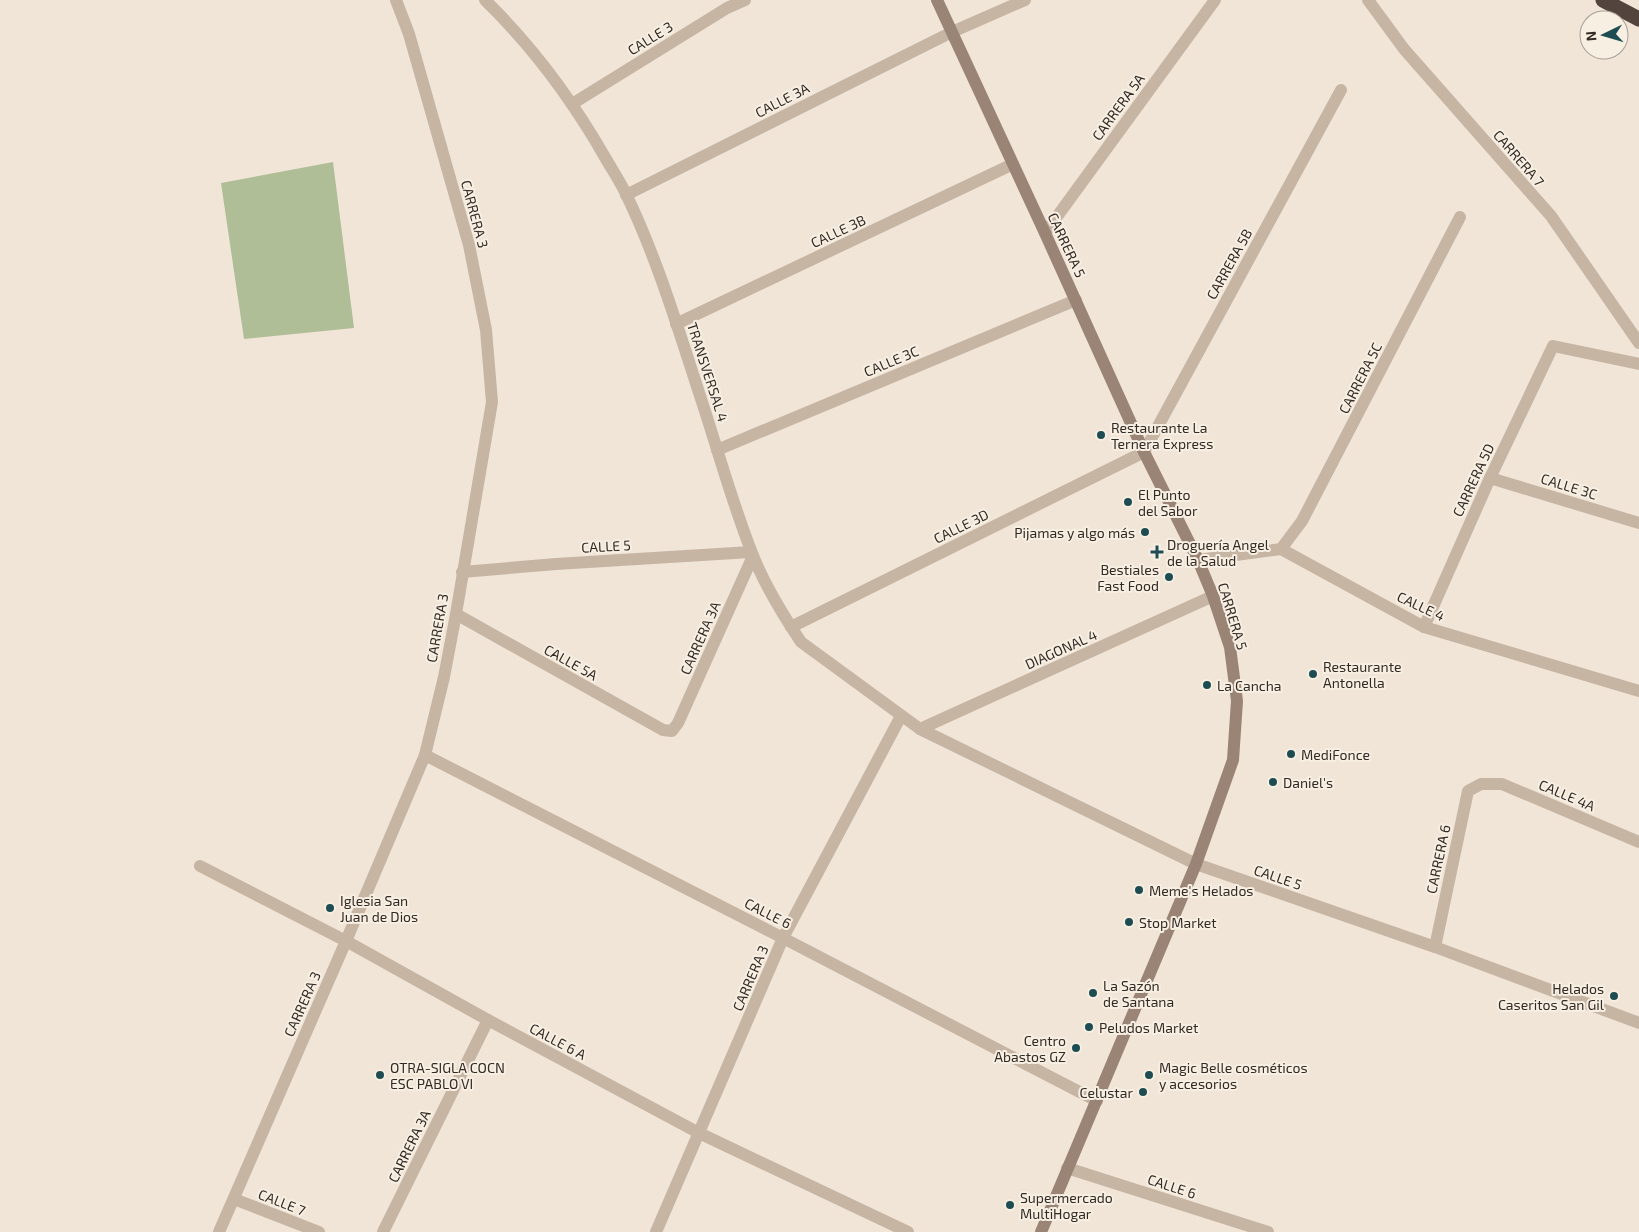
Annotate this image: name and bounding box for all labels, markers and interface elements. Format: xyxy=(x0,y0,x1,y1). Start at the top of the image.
north arrow xyxy=(1579,10,1629,60)
street label: CALLE 3 xyxy=(624,18,676,58)
text: N xyxy=(1582,30,1599,42)
street label: CARRERA 5A xyxy=(1088,70,1148,144)
street label: CALLE 3A xyxy=(752,79,812,121)
street label: CARRERA 7 xyxy=(1490,126,1548,190)
street label: CARRERA 3 xyxy=(458,178,492,250)
street label: CARRERA 5 xyxy=(1045,210,1089,280)
street label: CALLE 3B xyxy=(808,211,868,251)
street label: CARRERA 5B xyxy=(1203,226,1255,302)
street label: TRANSVERSAL 4 xyxy=(684,320,732,424)
street label: CARRERA 5C xyxy=(1335,340,1385,416)
street label: CALLE 3C xyxy=(861,342,921,380)
place label: Restaurante La Ternera Express xyxy=(1111,419,1213,452)
marker: Restaurante La Ternera Express xyxy=(1095,429,1107,441)
street label: CARRERA 5D xyxy=(1449,441,1497,519)
street label: CALLE 3C xyxy=(1539,469,1599,503)
place label: El Punto del Sabor xyxy=(1138,486,1198,519)
marker: El Punto del Sabor xyxy=(1122,496,1134,508)
street label: CALLE 3D xyxy=(931,505,991,547)
place label: Pijamas y algo más xyxy=(1014,524,1135,541)
marker: Pijamas y algo más xyxy=(1139,526,1151,538)
street label: CALLE 5 xyxy=(581,536,631,556)
place label: Droguería Angel de la Salud xyxy=(1167,536,1270,569)
marker: Droguería Angel de la Salud xyxy=(1151,546,1163,558)
place label: Bestiales Fast Food xyxy=(1097,561,1159,594)
marker: Bestiales Fast Food xyxy=(1163,571,1175,583)
street label: CARRERA 5 xyxy=(1215,580,1251,652)
street label: CALLE 4 xyxy=(1394,588,1448,624)
street label: CARRERA 3 xyxy=(423,592,451,664)
street label: CARRERA 3A xyxy=(676,598,724,677)
street label: DIAGONAL 4 xyxy=(1022,626,1100,672)
street label: CALLE 5A xyxy=(541,640,601,684)
place label: Restaurante Antonella xyxy=(1323,658,1402,691)
marker: Restaurante Antonella xyxy=(1307,668,1319,680)
place label: La Cancha xyxy=(1217,677,1281,694)
marker: La Cancha xyxy=(1201,679,1213,691)
place label: MediFonce xyxy=(1301,746,1370,763)
marker: MediFonce xyxy=(1285,748,1297,760)
place label: Daniel's xyxy=(1283,774,1333,791)
marker: Daniel's xyxy=(1267,776,1279,788)
street label: CALLE 4A xyxy=(1536,776,1598,815)
street label: CARRERA 6 xyxy=(1422,823,1454,895)
street label: CALLE 5 xyxy=(1252,861,1304,893)
place label: Meme's Helados xyxy=(1149,882,1253,899)
marker: Meme's Helados xyxy=(1133,884,1145,896)
place label: Iglesia San Juan de Dios xyxy=(340,892,418,925)
street label: CALLE 6 xyxy=(742,894,794,932)
marker: Iglesia San Juan de Dios xyxy=(324,902,336,914)
place label: Stop Market xyxy=(1139,914,1217,931)
marker: Stop Market xyxy=(1123,916,1135,928)
street label: CARRERA 3 xyxy=(729,943,771,1013)
street label: CARRERA 3 xyxy=(280,969,324,1039)
place label: La Sazón de Santana xyxy=(1103,977,1174,1010)
place label: Helados Caseritos San Gil xyxy=(1498,980,1605,1013)
marker: La Sazón de Santana xyxy=(1087,987,1099,999)
marker: Helados Caseritos San Gil xyxy=(1608,990,1620,1002)
street label: CALLE 6 A xyxy=(527,1019,589,1063)
place label: Peludos Market xyxy=(1099,1019,1198,1036)
marker: Peludos Market xyxy=(1083,1021,1095,1033)
place label: Centro Abastos GZ xyxy=(994,1032,1066,1065)
marker: Centro Abastos GZ xyxy=(1070,1042,1082,1054)
place label: OTRA-SIGLA COCN ESC PABLO VI xyxy=(390,1059,505,1092)
place label: Magic Belle cosméticos y accesorios xyxy=(1159,1059,1308,1092)
marker: OTRA-SIGLA COCN ESC PABLO VI xyxy=(374,1069,386,1081)
marker: Magic Belle cosméticos y accesorios xyxy=(1143,1069,1155,1081)
place label: Celustar xyxy=(1080,1084,1133,1101)
marker: Celustar xyxy=(1137,1086,1149,1098)
street label: CARRERA 3A xyxy=(384,1107,434,1185)
street label: CALLE 6 xyxy=(1146,1170,1198,1202)
street label: CALLE 7 xyxy=(256,1185,308,1219)
place label: Supermercado MultiHogar xyxy=(1020,1189,1113,1222)
marker: Supermercado MultiHogar xyxy=(1004,1199,1016,1211)

